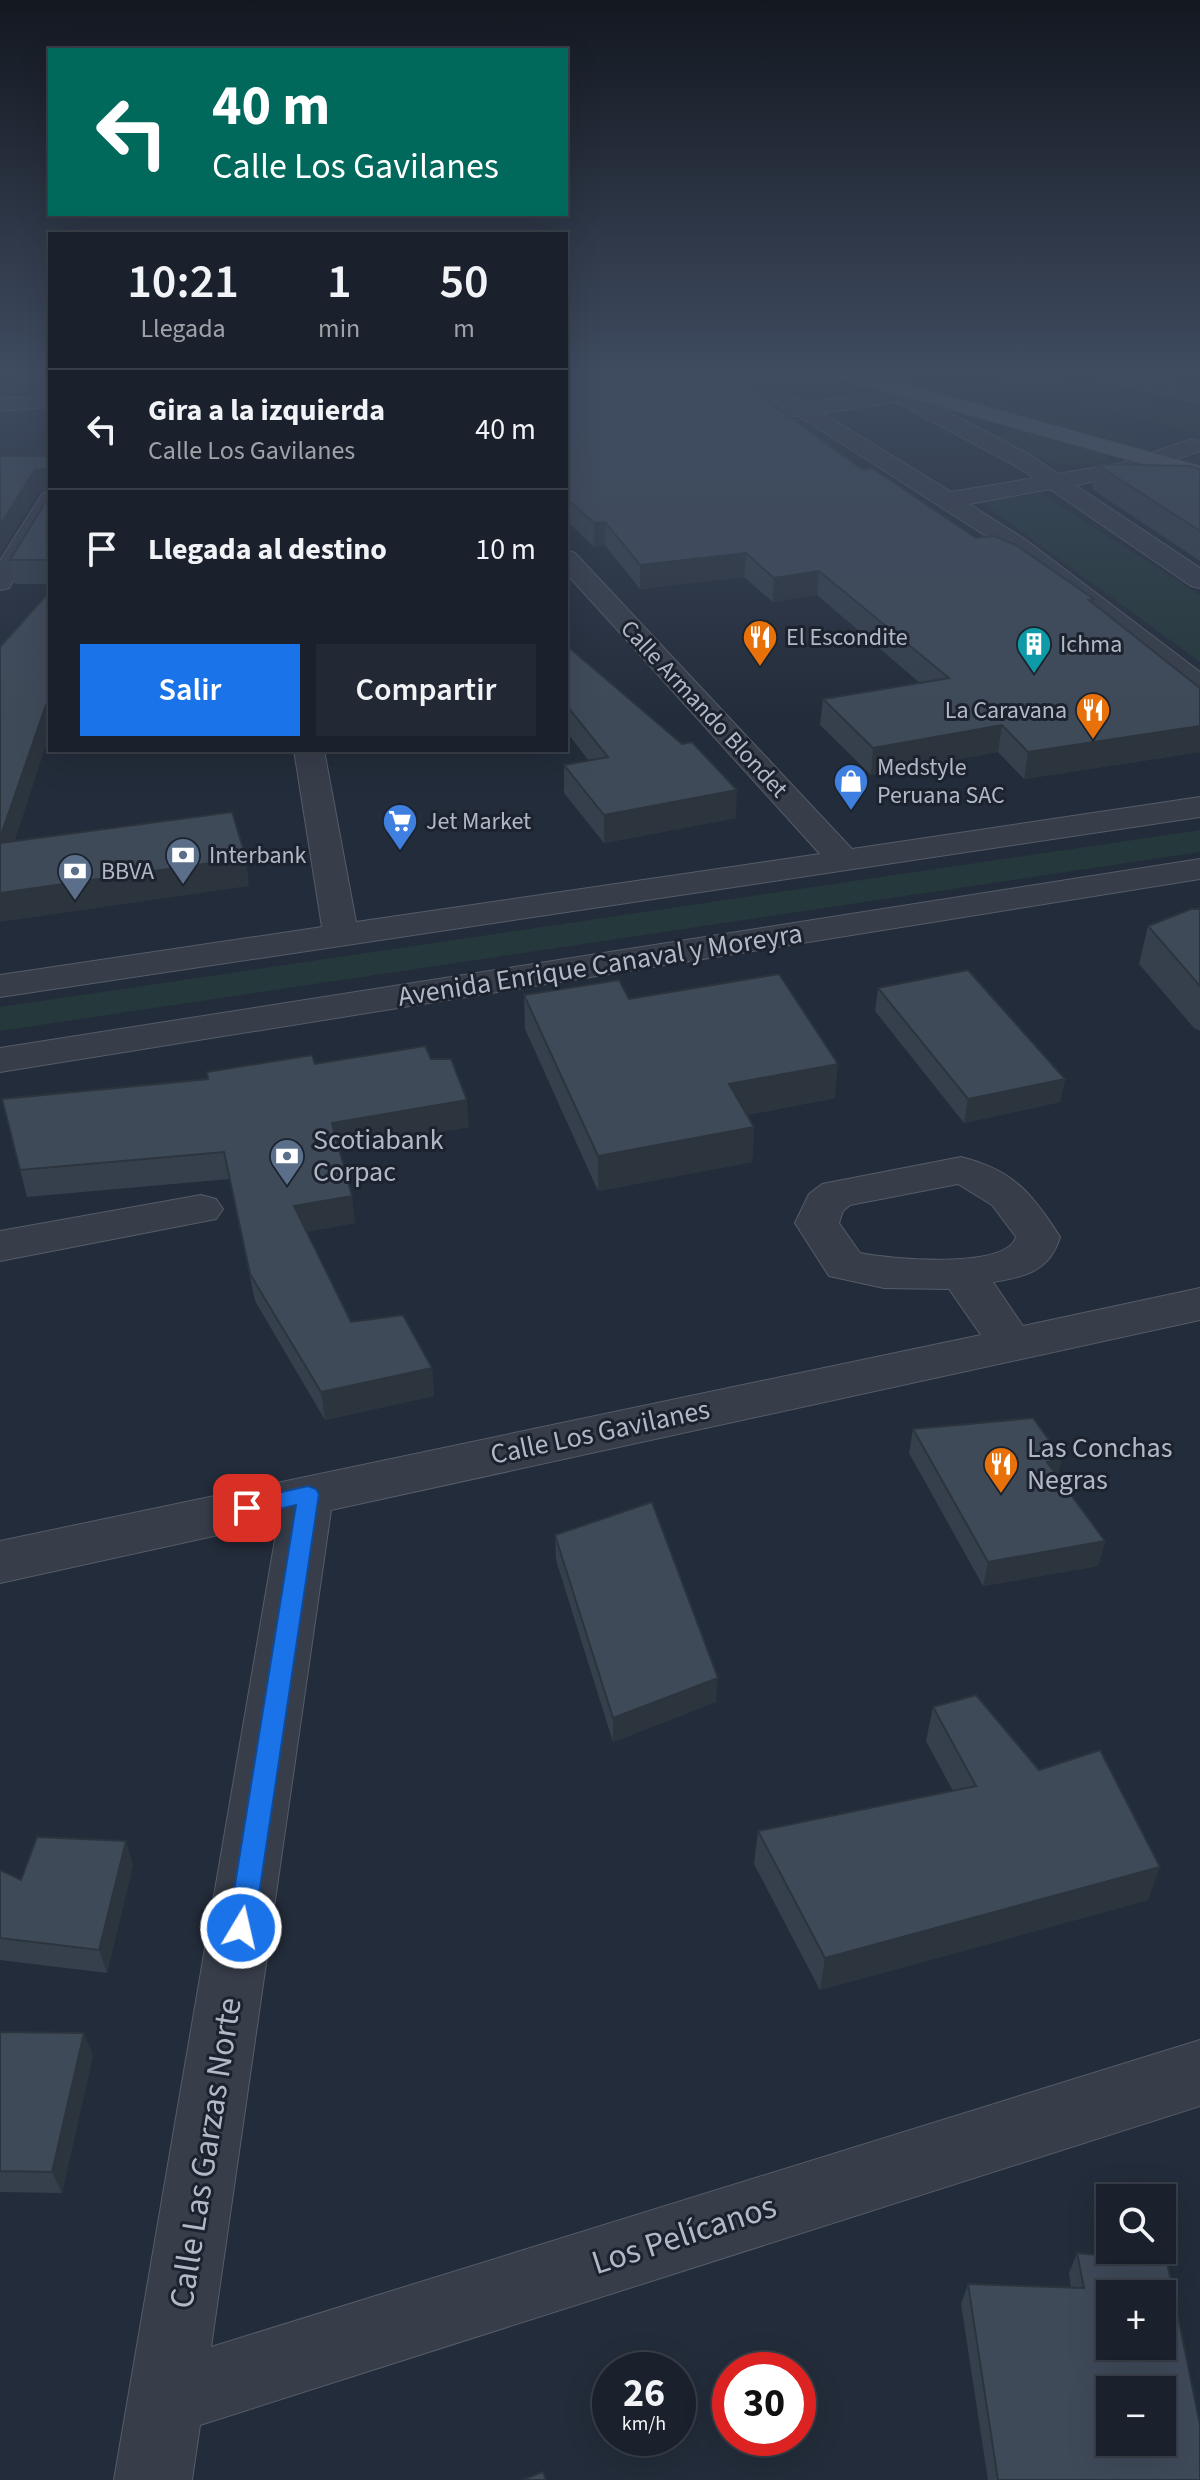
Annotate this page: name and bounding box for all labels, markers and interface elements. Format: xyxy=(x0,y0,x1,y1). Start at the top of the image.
text: 40 m xyxy=(212,67,330,146)
icon: left xyxy=(80,80,184,184)
text: Calle Los Gavilanes xyxy=(212,141,499,192)
text: 10:21 xyxy=(127,248,239,316)
text: 1 xyxy=(327,248,352,316)
text: 50 xyxy=(440,248,489,316)
text: Llegada xyxy=(140,310,226,347)
text: min xyxy=(318,310,360,347)
text: m xyxy=(453,310,475,347)
text: Gira a la izquierda xyxy=(148,389,385,432)
icon: left xyxy=(80,407,124,451)
text: 40 m xyxy=(475,408,536,451)
text: Calle Los Gavilanes xyxy=(148,432,355,469)
icon: arrive xyxy=(80,527,124,571)
text: Llegada al destino xyxy=(148,528,387,571)
text: 10 m xyxy=(475,528,536,571)
street label: Calle Armando Blondet xyxy=(612,612,796,806)
restaurant icon: El Escondite xyxy=(741,618,779,668)
place label: El Escondite xyxy=(786,620,908,655)
building icon: Ichma xyxy=(1015,625,1053,675)
place label: Ichma xyxy=(1060,627,1122,662)
button: Salir xyxy=(80,644,300,736)
button: Compartir xyxy=(316,644,536,736)
restaurant icon: La Caravana xyxy=(1074,691,1112,741)
place label: La Caravana xyxy=(945,693,1067,728)
place label: Medstyle Peruana SAC xyxy=(877,750,1005,813)
shop icon: Medstyle Peruana SAC xyxy=(832,762,870,812)
supermarket icon: Jet Market xyxy=(381,802,419,852)
place label: Jet Market xyxy=(426,804,531,839)
bank icon: Interbank xyxy=(164,836,202,886)
place label: Interbank xyxy=(209,838,307,873)
bank icon: BBVA xyxy=(56,852,94,902)
place label: BBVA xyxy=(101,854,154,889)
street label: Avenida Enrique Canaval y Moreyra xyxy=(395,913,805,1017)
place label: Scotiabank Corpac xyxy=(313,1120,444,1192)
bank icon: Scotiabank Corpac xyxy=(268,1137,306,1187)
street label: Calle Los Gavilanes xyxy=(487,1389,713,1475)
place label: Las Conchas Negras xyxy=(1027,1428,1172,1500)
restaurant icon: Las Conchas Negras xyxy=(982,1445,1020,1495)
pin xyxy=(213,1474,281,1542)
icon: arrive xyxy=(225,1486,269,1530)
position arrow xyxy=(199,1886,283,1970)
street label: Calle Las Garzas Norte xyxy=(157,1994,255,2312)
street label: Los Pelícanos xyxy=(585,2182,783,2288)
map controls xyxy=(1096,2184,1176,2456)
button: search xyxy=(1096,2184,1176,2264)
button: + xyxy=(1096,2280,1176,2360)
speed limit sign: 30 xyxy=(712,2352,816,2456)
text: 26 xyxy=(623,2365,665,2422)
button: − xyxy=(1096,2376,1176,2456)
text: km/h xyxy=(622,2410,666,2438)

